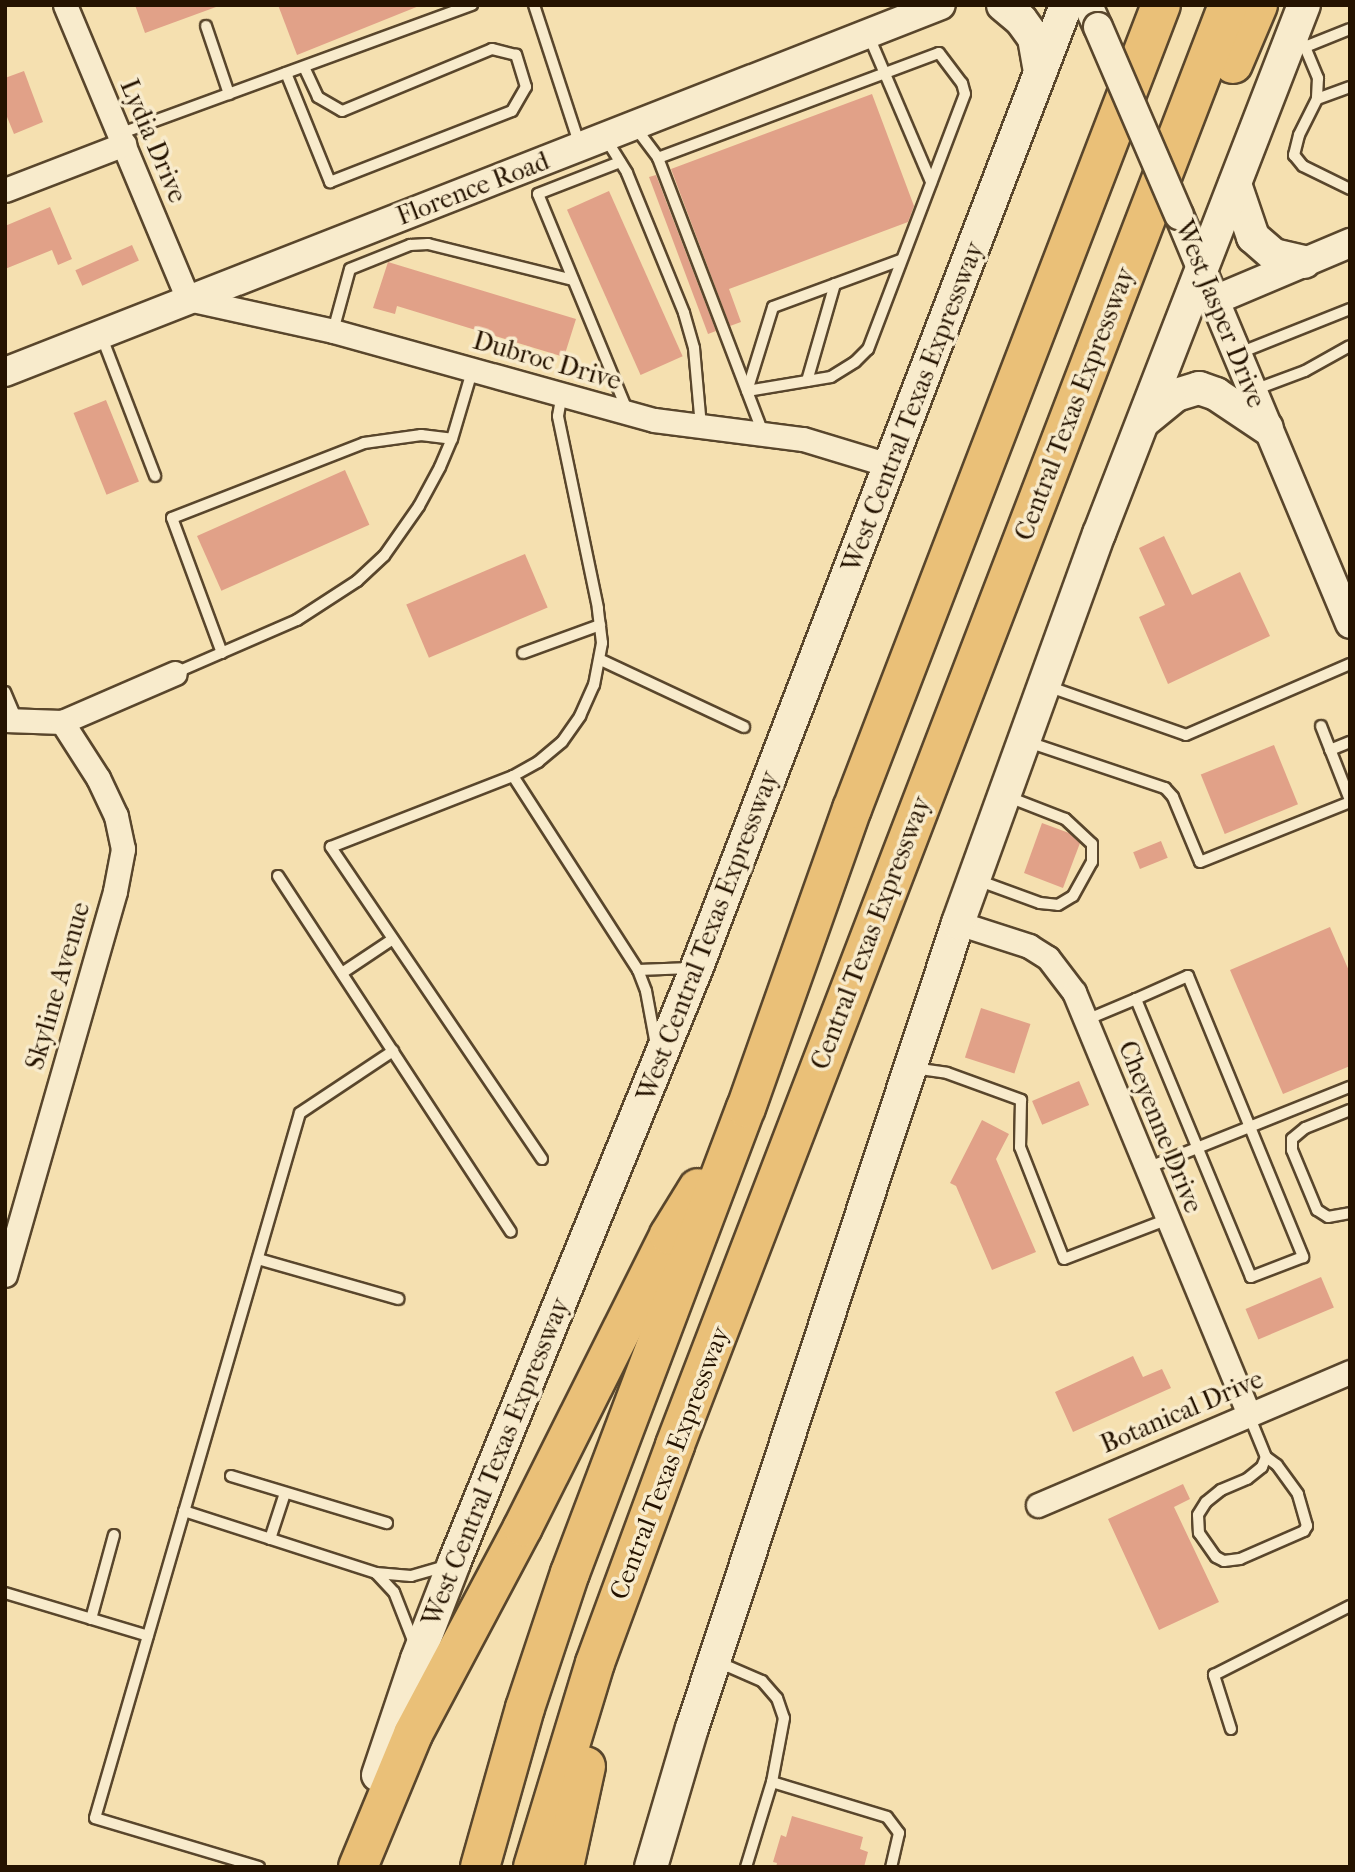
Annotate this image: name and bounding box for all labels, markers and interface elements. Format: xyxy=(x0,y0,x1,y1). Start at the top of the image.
street label: Lydia Drive xyxy=(113,75,193,207)
street label: Florence Road xyxy=(392,146,554,232)
street label: West Jasper Drive xyxy=(1168,216,1272,412)
street label: West Central Texas Expressway xyxy=(836,238,990,576)
street label: Central Texas Expressway xyxy=(1008,263,1142,545)
street label: Dubroc Drive xyxy=(469,325,625,397)
street label: West Central Texas Expressway xyxy=(631,767,785,1105)
street label: Central Texas Expressway xyxy=(804,792,938,1074)
street label: Skyline Avenue xyxy=(19,899,97,1073)
street label: Cheyenne Drive xyxy=(1111,1037,1209,1217)
street label: West Central Texas Expressway xyxy=(416,1293,576,1631)
street label: Central Texas Expressway xyxy=(603,1322,737,1604)
street label: Botanical Drive xyxy=(1096,1364,1268,1460)

